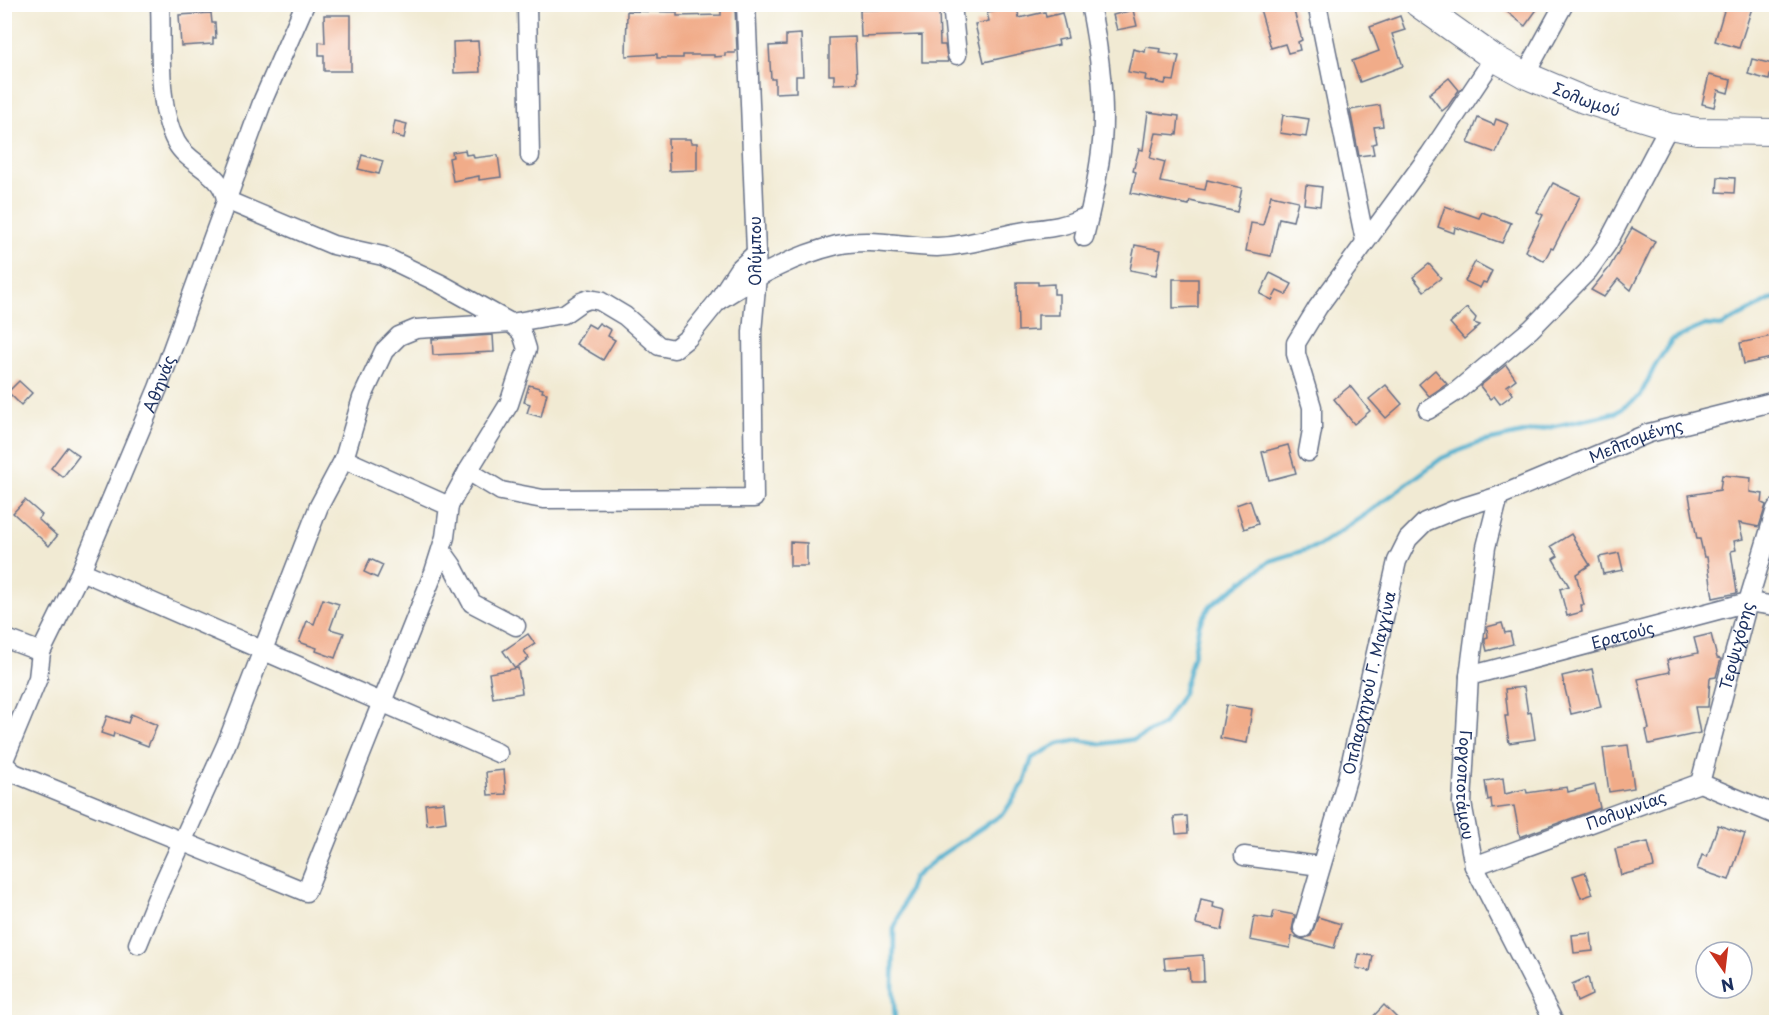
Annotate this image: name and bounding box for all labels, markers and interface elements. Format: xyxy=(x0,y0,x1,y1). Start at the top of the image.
street label: Σολωμού xyxy=(1550,75,1623,121)
street label: Ολύμπου xyxy=(742,216,766,286)
street label: Αθηνάς xyxy=(136,352,180,416)
street label: Μελπομένης xyxy=(1585,412,1685,468)
street label: Οπλαρχηγού Γ. Μαγγίνα xyxy=(1335,588,1401,777)
street label: Τερψιχόρης xyxy=(1712,599,1759,692)
street label: Ερατούς xyxy=(1588,614,1656,654)
street label: Γοργοποτάμου xyxy=(1451,730,1482,841)
street label: Πολυμνίας xyxy=(1582,784,1669,835)
north arrow xyxy=(1694,940,1754,1000)
text: N xyxy=(1719,972,1737,999)

